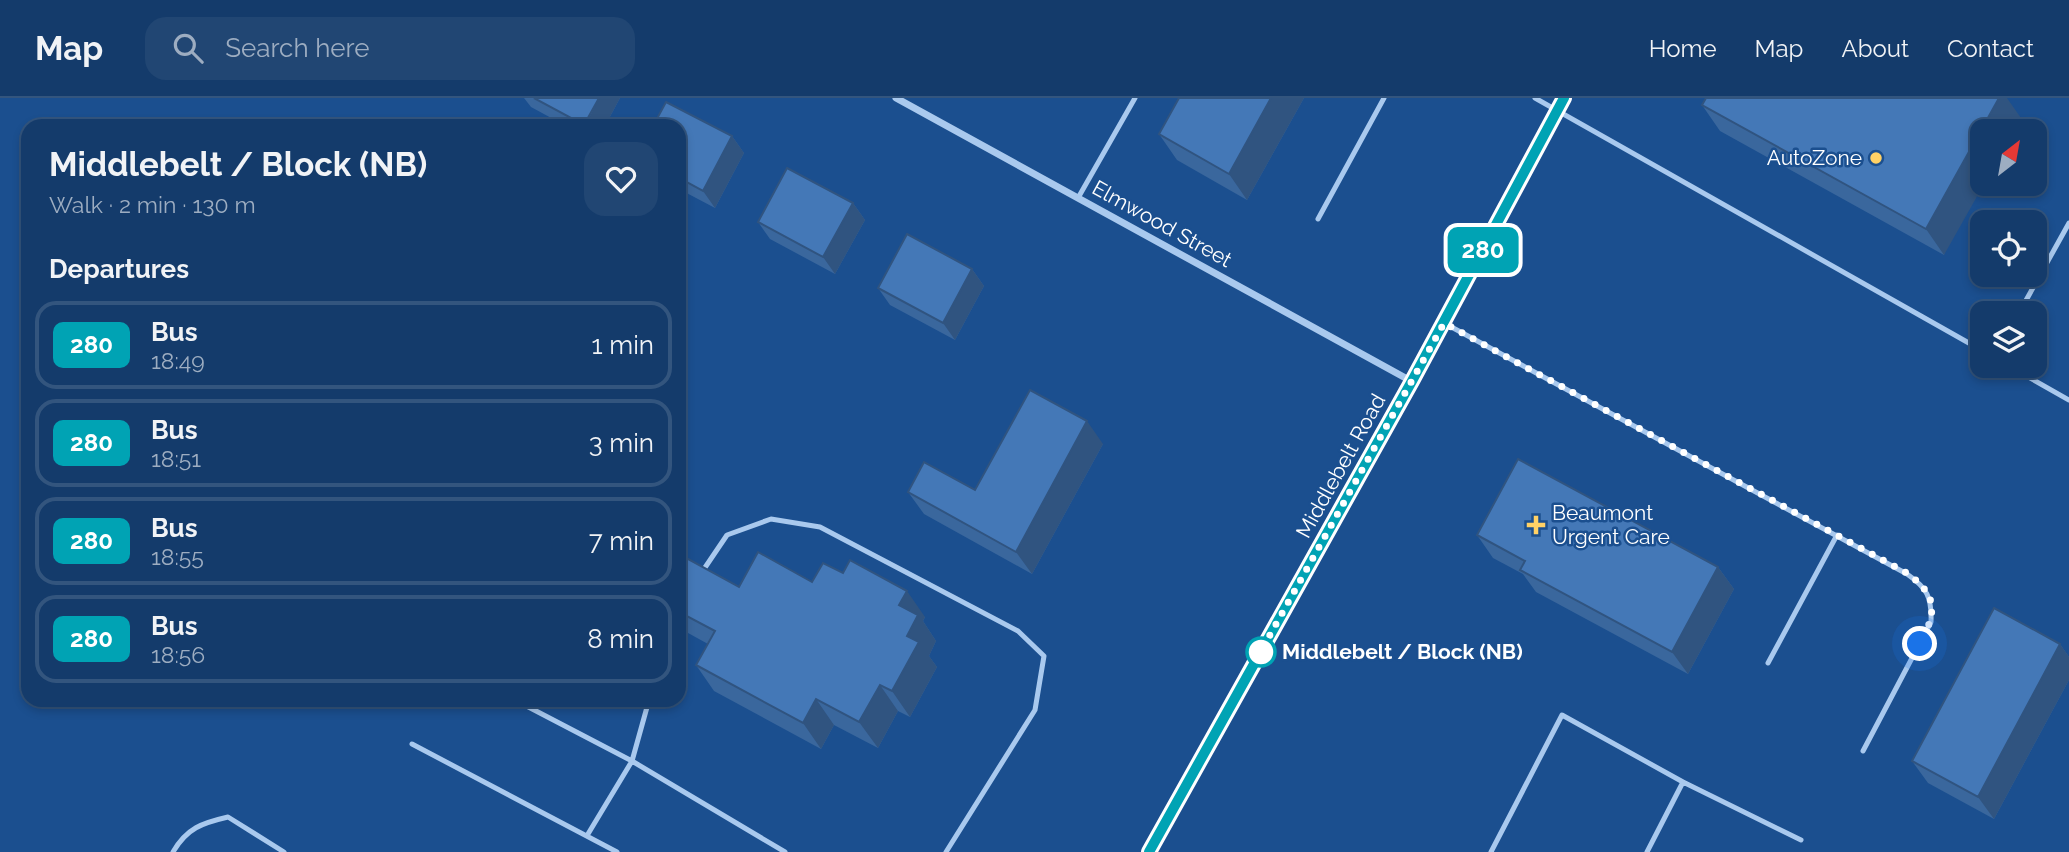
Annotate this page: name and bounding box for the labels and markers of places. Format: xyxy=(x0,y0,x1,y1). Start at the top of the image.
place label: AutoZone xyxy=(1767,145,1862,170)
marker: AutoZone xyxy=(1868,150,1884,166)
place label: Beaumont Urgent Care xyxy=(1552,500,1670,549)
marker: Beaumont Urgent Care xyxy=(1526,515,1546,535)
marker: Middlebelt / Block (NB) xyxy=(1246,637,1276,667)
place label: Middlebelt / Block (NB) xyxy=(1282,639,1523,664)

